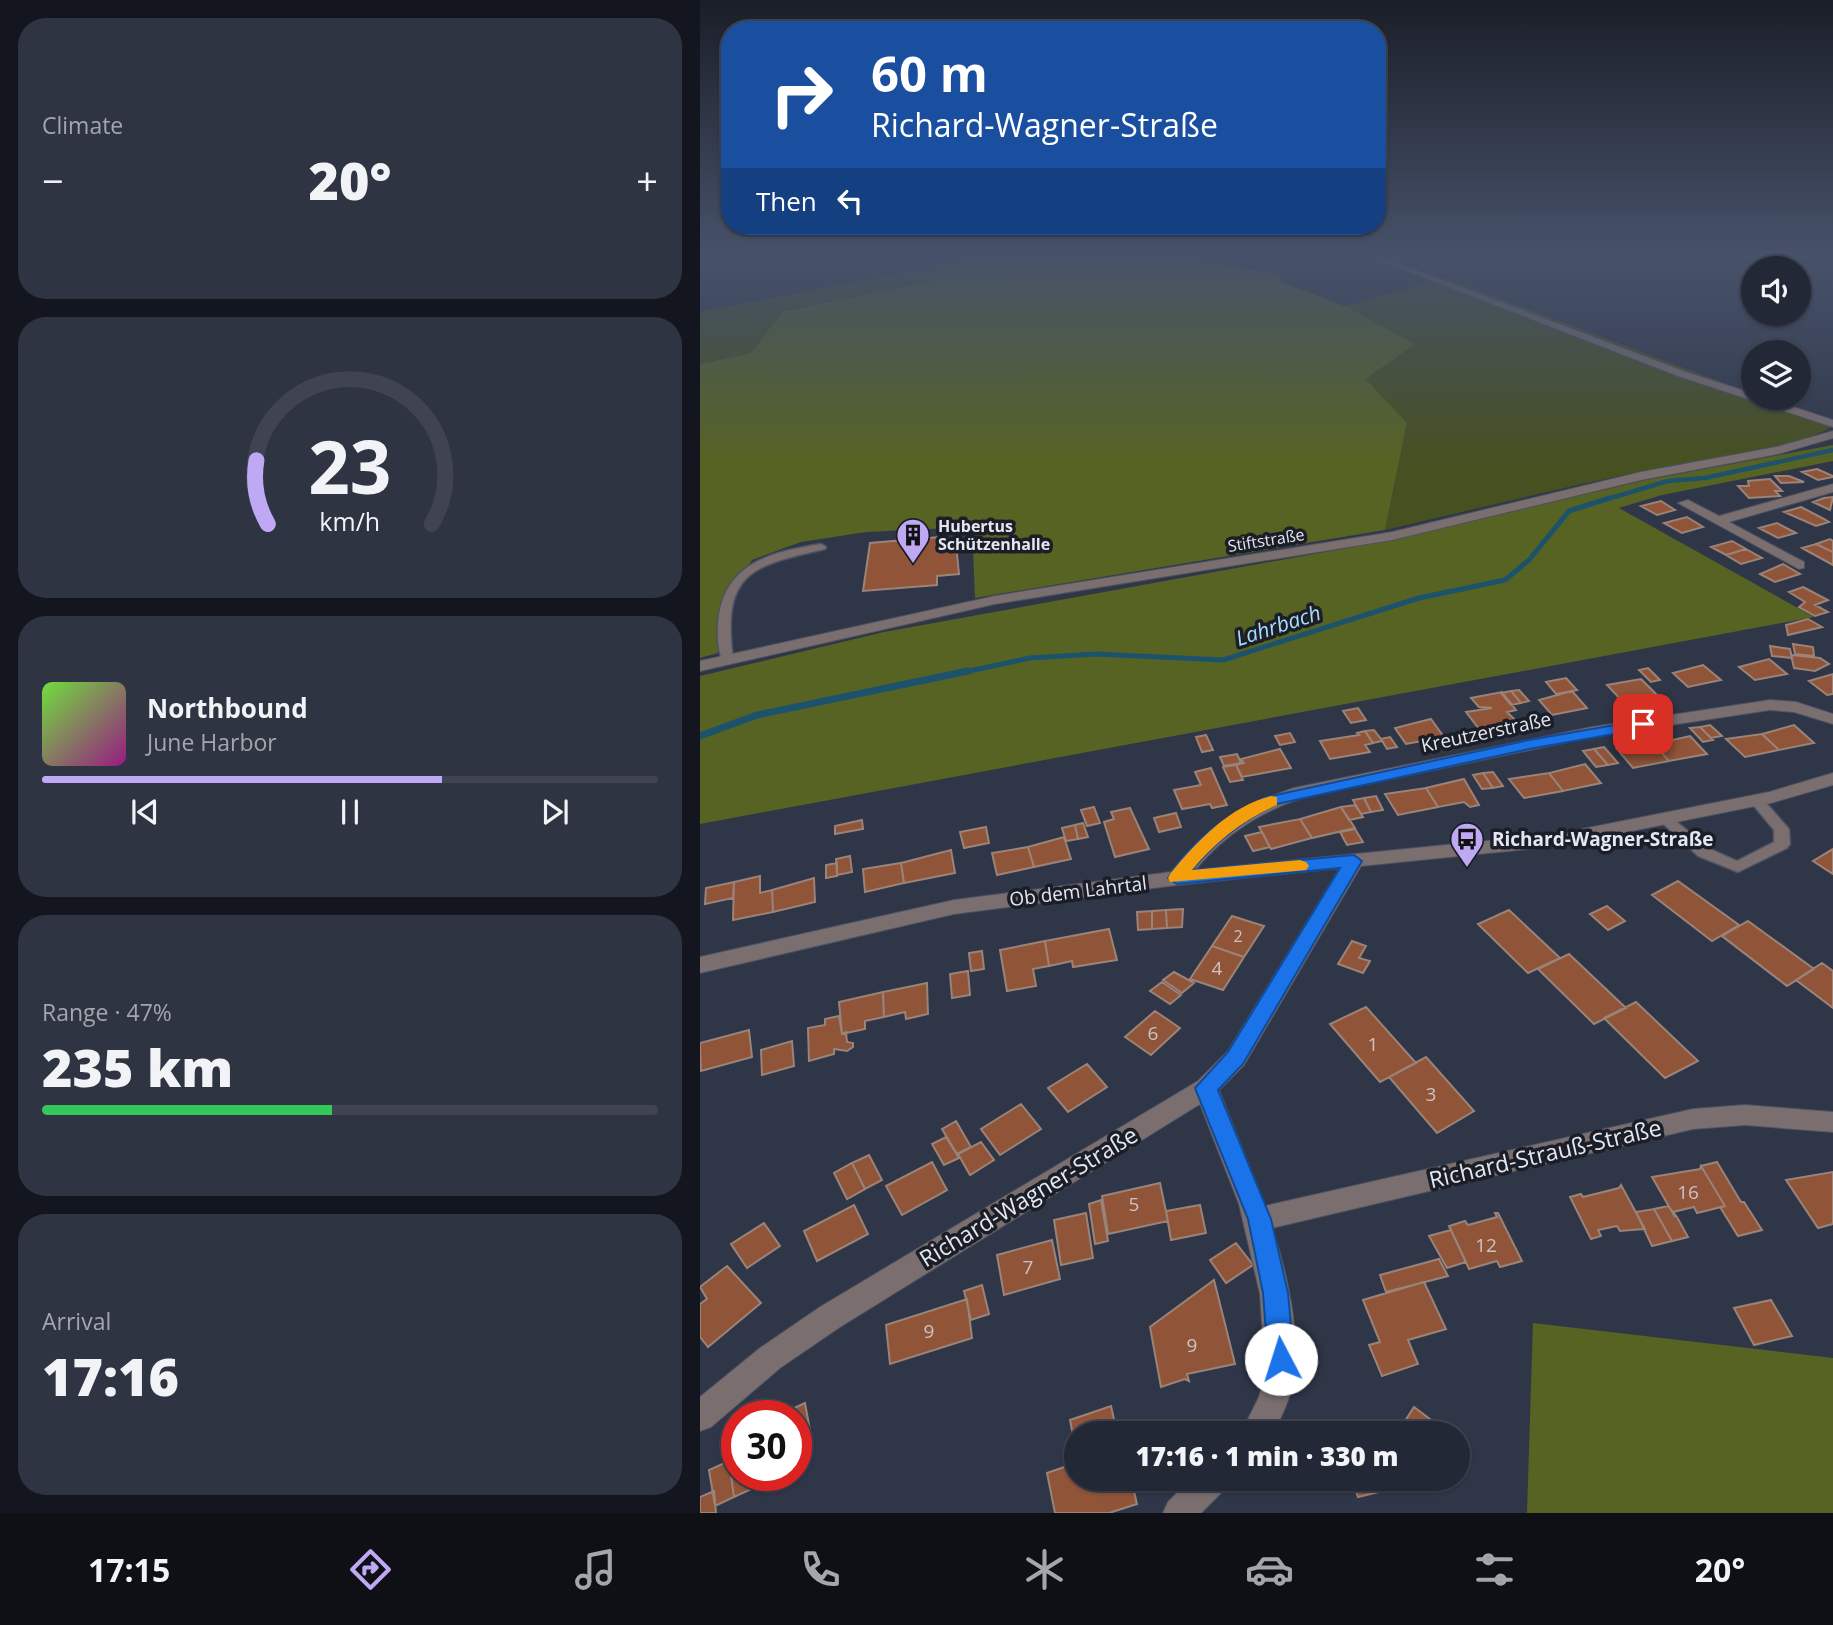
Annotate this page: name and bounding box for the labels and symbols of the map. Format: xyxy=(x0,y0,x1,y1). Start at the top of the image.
place label: Hubertus Schützenhalle xyxy=(938,515,1050,555)
building icon: Hubertus Schützenhalle xyxy=(894,516,932,565)
street label: Stiftstraße xyxy=(1226,523,1306,557)
water label: Lahrbach xyxy=(1232,598,1324,652)
pin xyxy=(1613,694,1673,754)
street label: Kreutzerstraße xyxy=(1419,706,1553,758)
bus stop icon: Richard-Wagner-Straße xyxy=(1448,820,1486,869)
place label: Richard-Wagner-Straße xyxy=(1492,826,1713,852)
street label: Ob dem Lahrtal xyxy=(1008,870,1148,912)
house number: 2 xyxy=(1233,925,1243,947)
house number: 4 xyxy=(1212,955,1223,981)
house number: 6 xyxy=(1148,1020,1158,1046)
house number: 1 xyxy=(1368,1031,1378,1057)
house number: 3 xyxy=(1426,1081,1436,1107)
street label: Richard-Strauß-Straße xyxy=(1426,1111,1664,1195)
street label: Richard-Wagner-Straße xyxy=(913,1118,1143,1274)
house number: 16 xyxy=(1677,1179,1699,1205)
house number: 5 xyxy=(1129,1191,1139,1217)
house number: 12 xyxy=(1475,1232,1497,1258)
house number: 7 xyxy=(1023,1254,1033,1280)
house number: 9 xyxy=(924,1318,934,1344)
position arrow xyxy=(1244,1322,1318,1396)
house number: 9 xyxy=(1187,1332,1197,1358)
speed limit sign: 30 xyxy=(721,1400,812,1491)

